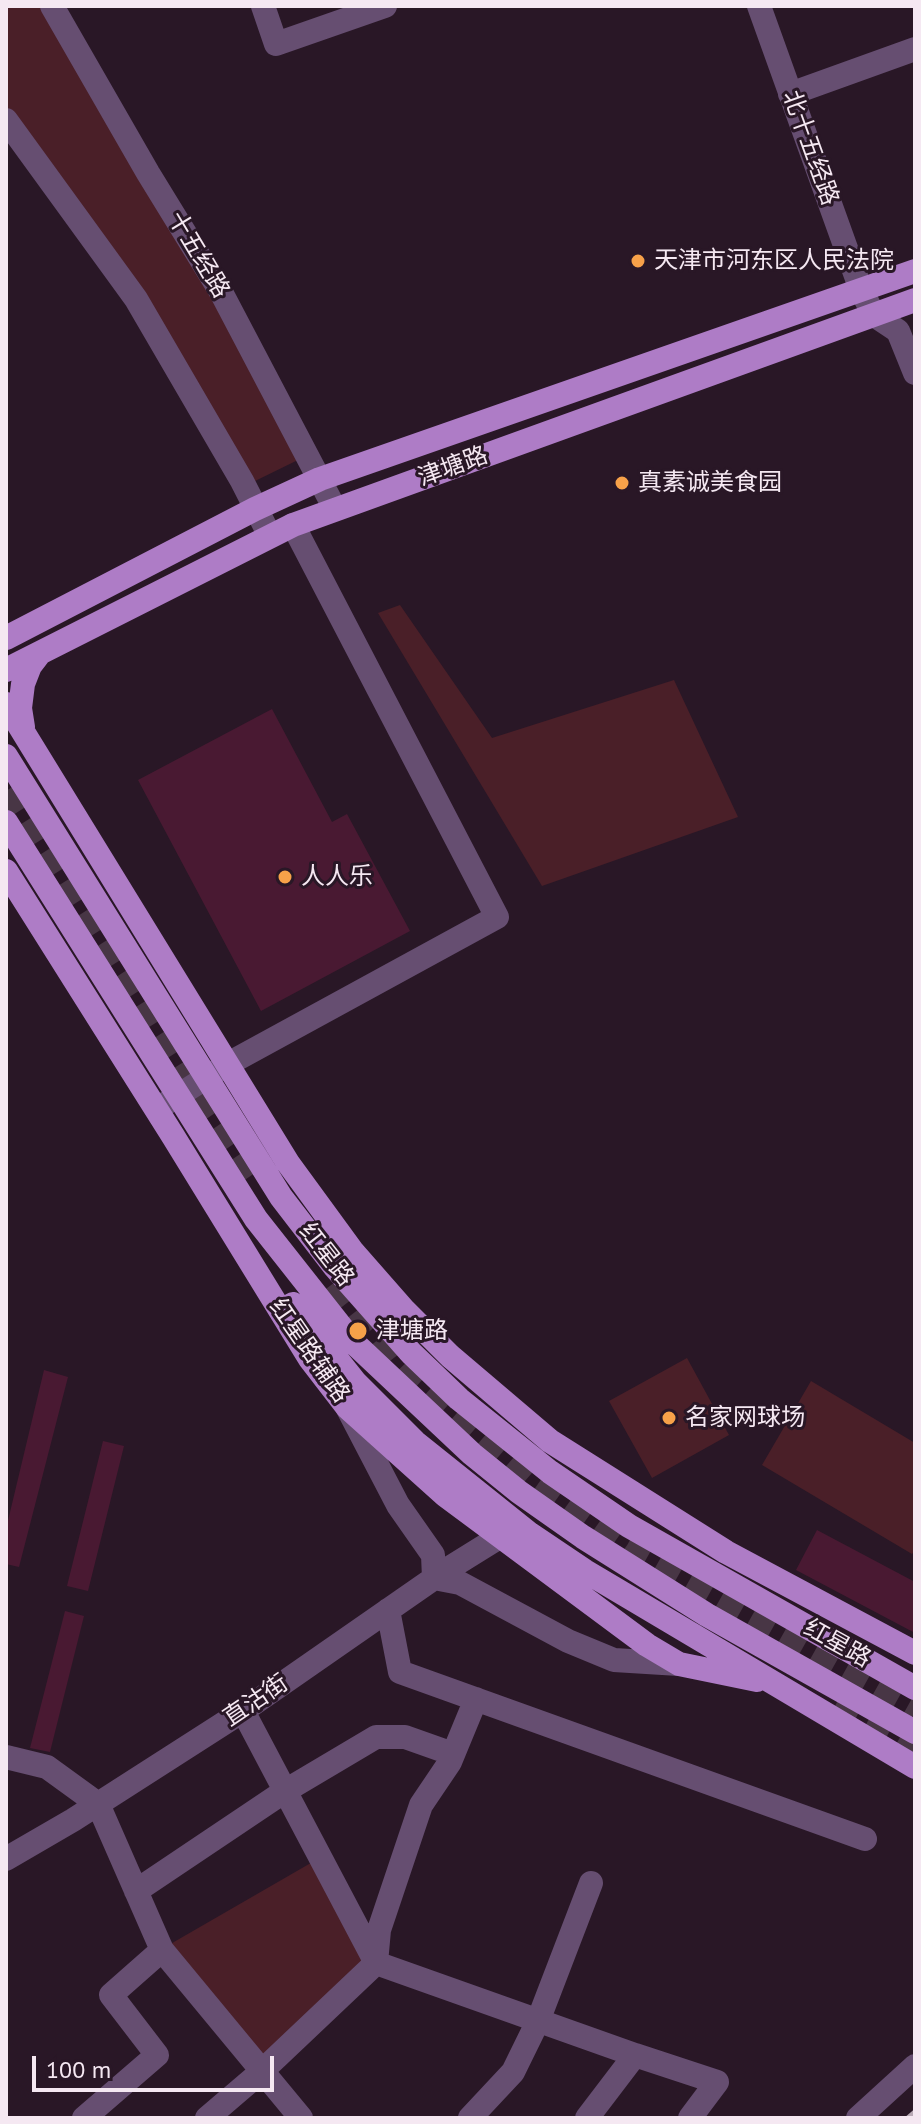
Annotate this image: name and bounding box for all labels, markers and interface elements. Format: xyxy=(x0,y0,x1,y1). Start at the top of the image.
street label: 北十五经路 xyxy=(776,87,844,209)
street label: 十五经路 xyxy=(161,206,235,304)
place label: 天津市河东区人民法院 xyxy=(654,247,894,275)
marker: 天津市河东区人民法院 xyxy=(629,252,647,270)
street label: 津塘路 xyxy=(414,441,492,493)
place label: 真素诚美食园 xyxy=(638,469,782,497)
marker: 真素诚美食园 xyxy=(613,474,631,492)
place label: 人人乐 xyxy=(301,863,373,891)
marker: 人人乐 xyxy=(276,868,294,886)
street label: 红星路 xyxy=(292,1218,360,1292)
street label: 红星路辅路 xyxy=(263,1294,355,1408)
place label: 津塘路 xyxy=(376,1317,448,1345)
marker: 津塘路 xyxy=(347,1320,369,1342)
place label: 名家网球场 xyxy=(685,1404,805,1432)
marker: 名家网球场 xyxy=(660,1409,678,1427)
street label: 红星路 xyxy=(799,1614,875,1674)
street label: 直沽街 xyxy=(218,1669,294,1733)
scale bar xyxy=(36,2040,278,2090)
text: 100 m xyxy=(46,2054,111,2085)

